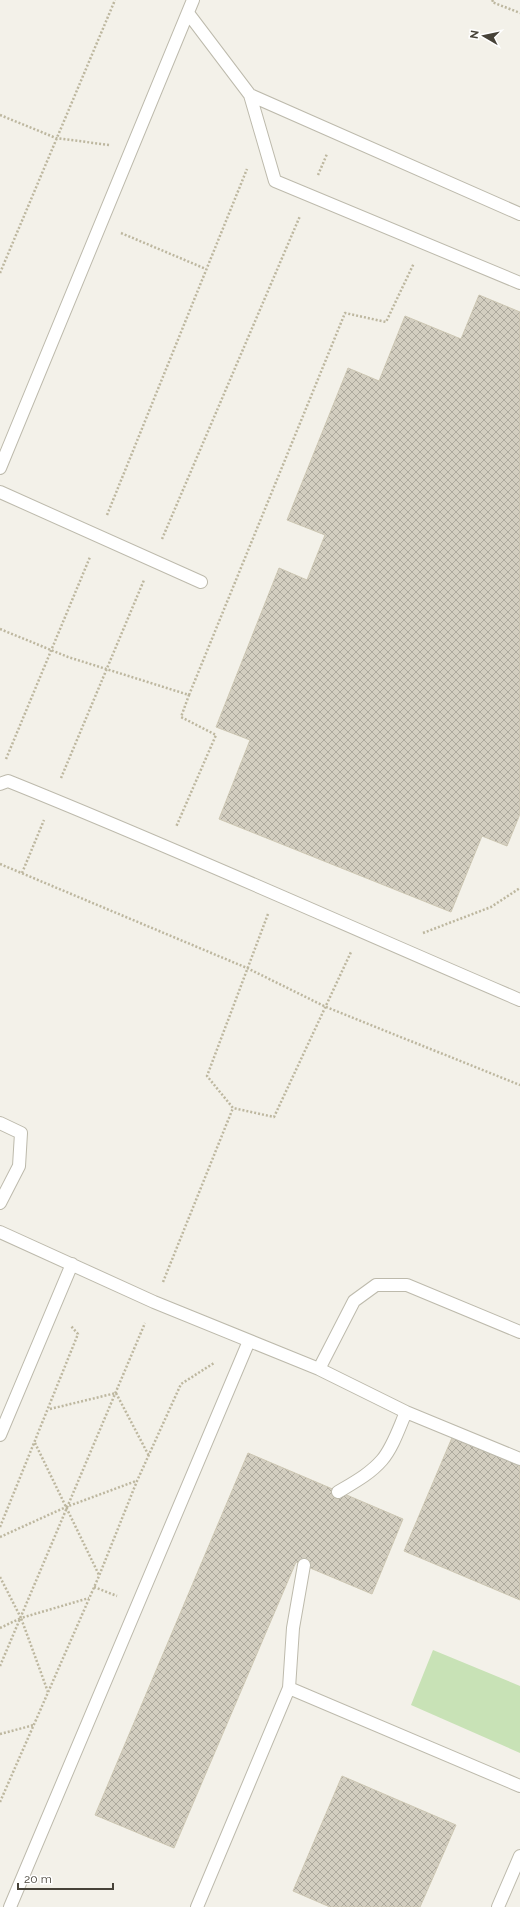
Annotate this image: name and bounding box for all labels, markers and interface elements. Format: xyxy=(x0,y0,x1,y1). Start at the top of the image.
north arrow xyxy=(464,16,504,56)
text: N xyxy=(468,29,482,40)
scale bar xyxy=(18,1865,113,1891)
text: 20 m xyxy=(24,1872,52,1886)

